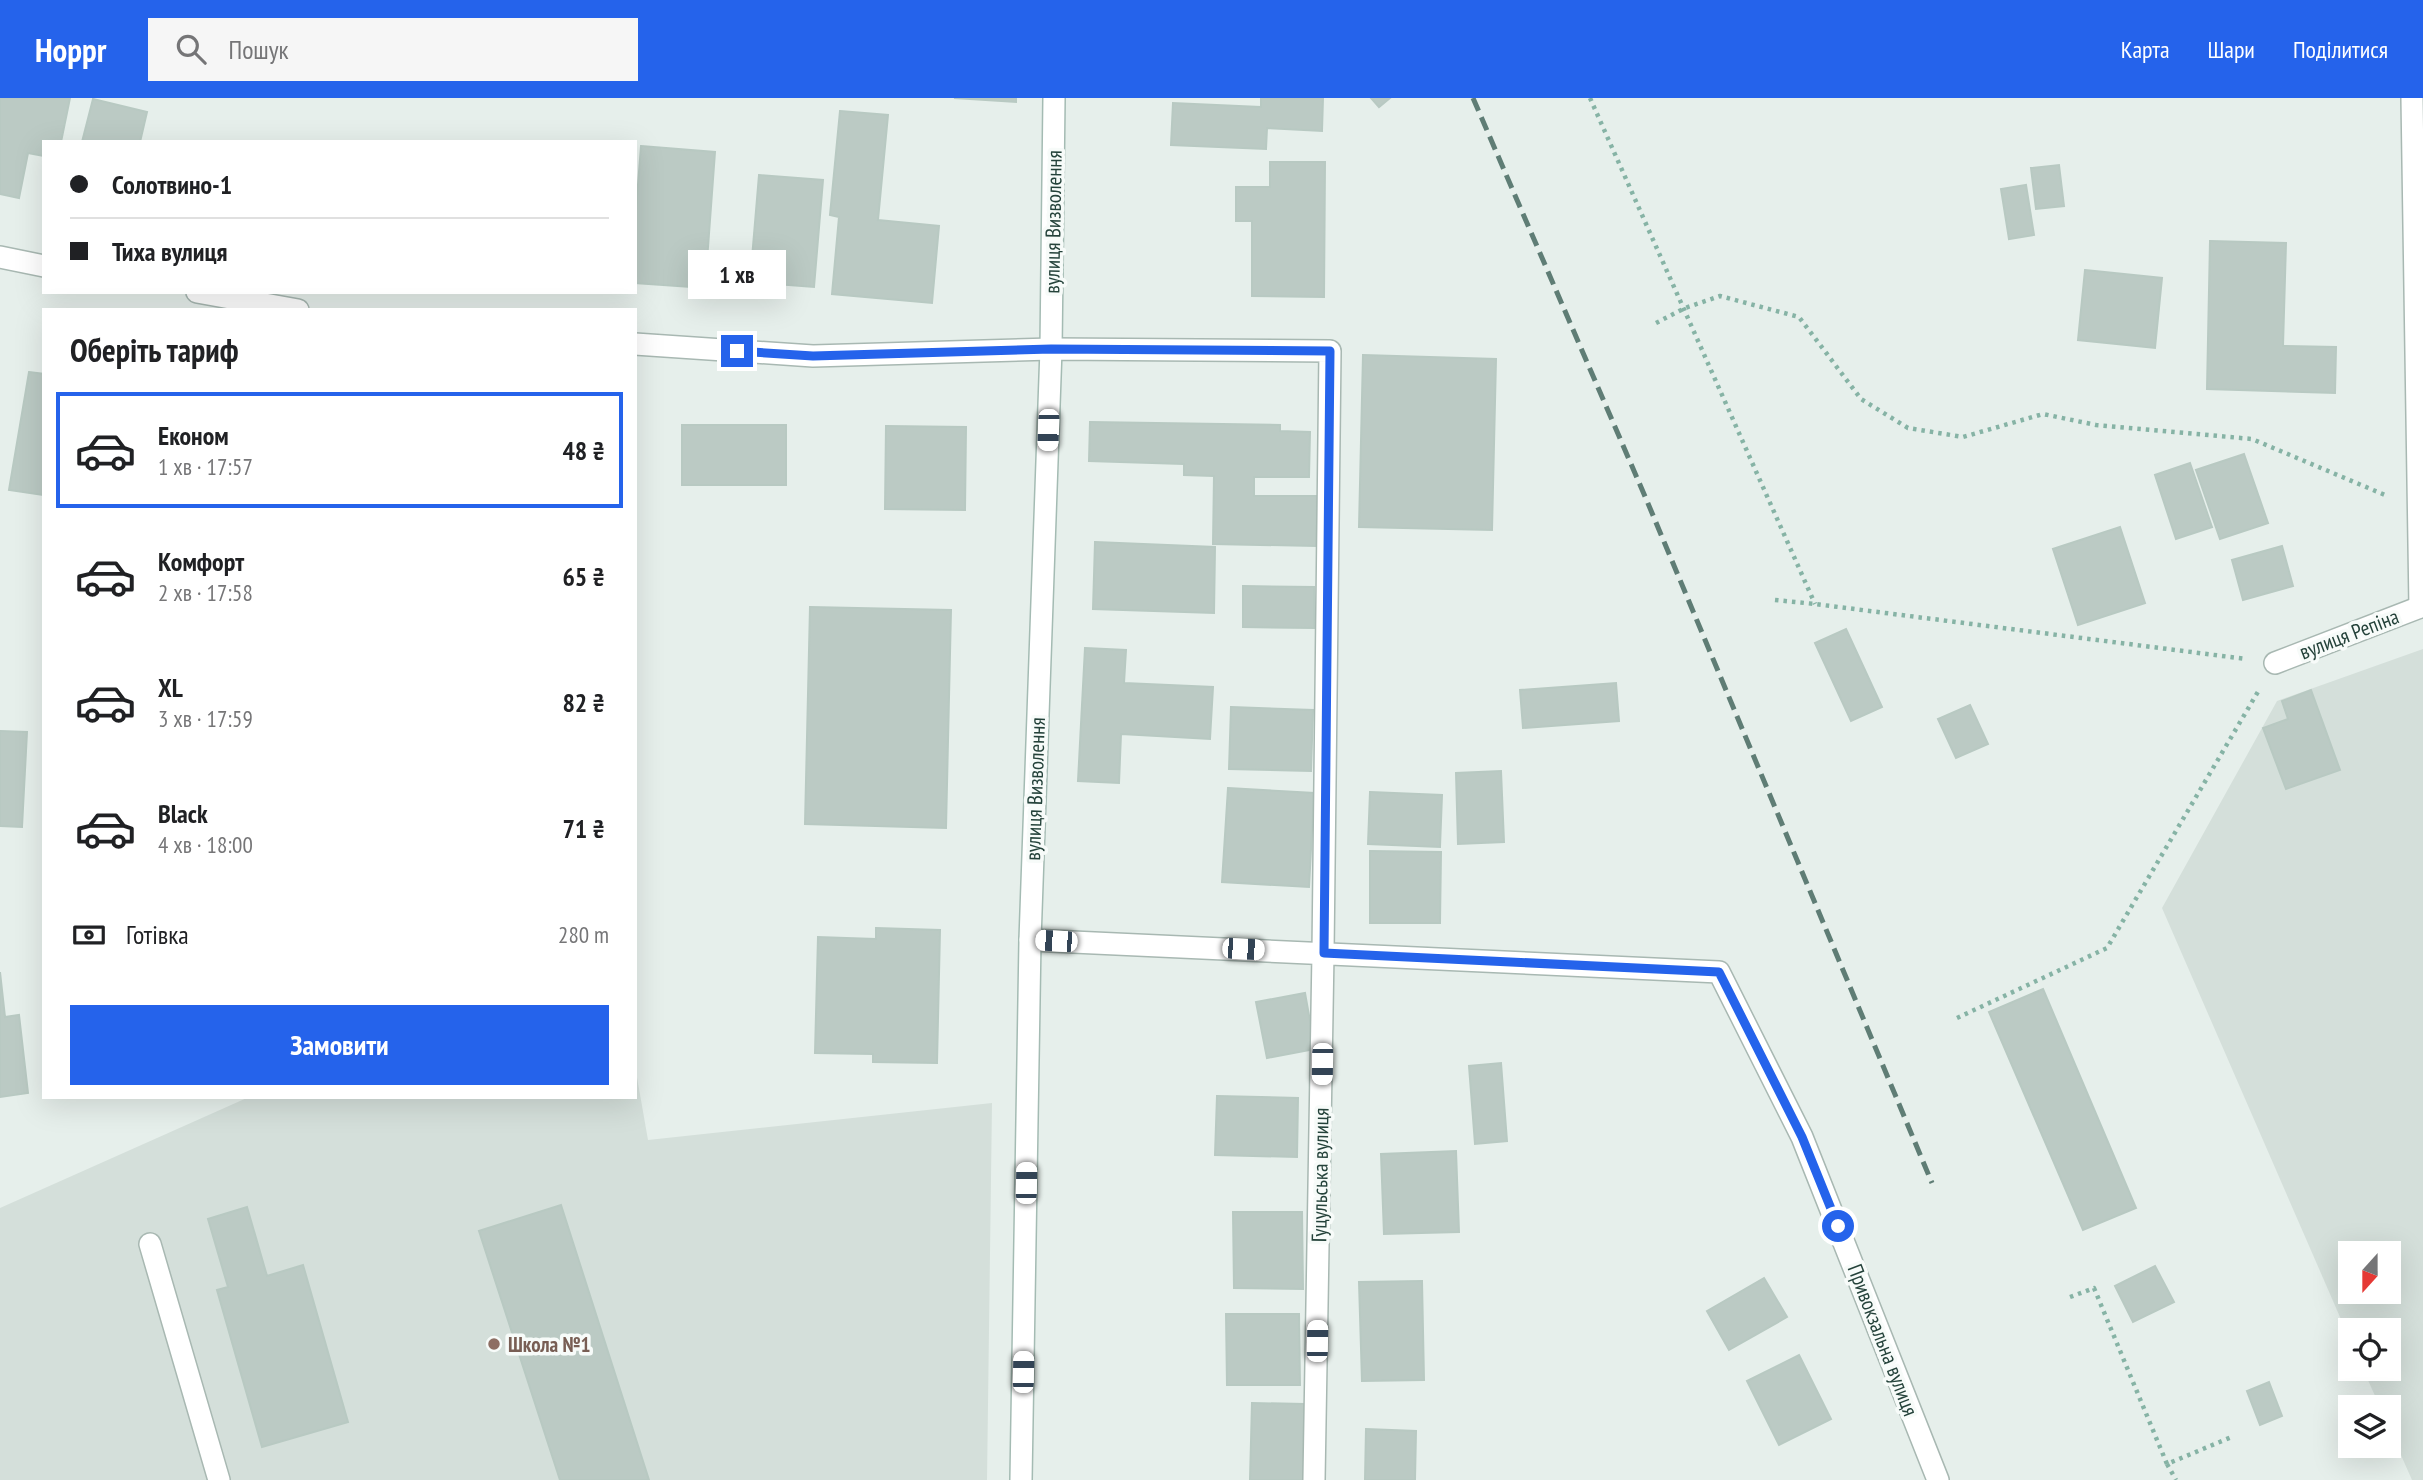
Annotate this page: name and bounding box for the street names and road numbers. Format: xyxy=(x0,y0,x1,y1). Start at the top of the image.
street label: вулиця Визволення xyxy=(1038,150,1068,294)
street label: вулиця Репіна xyxy=(2295,603,2403,665)
street label: вулиця Визволення xyxy=(1019,717,1051,861)
street label: Гуцульська вулиця xyxy=(1305,1108,1335,1242)
street label: Привокзальна вулиця xyxy=(1842,1260,1924,1420)

